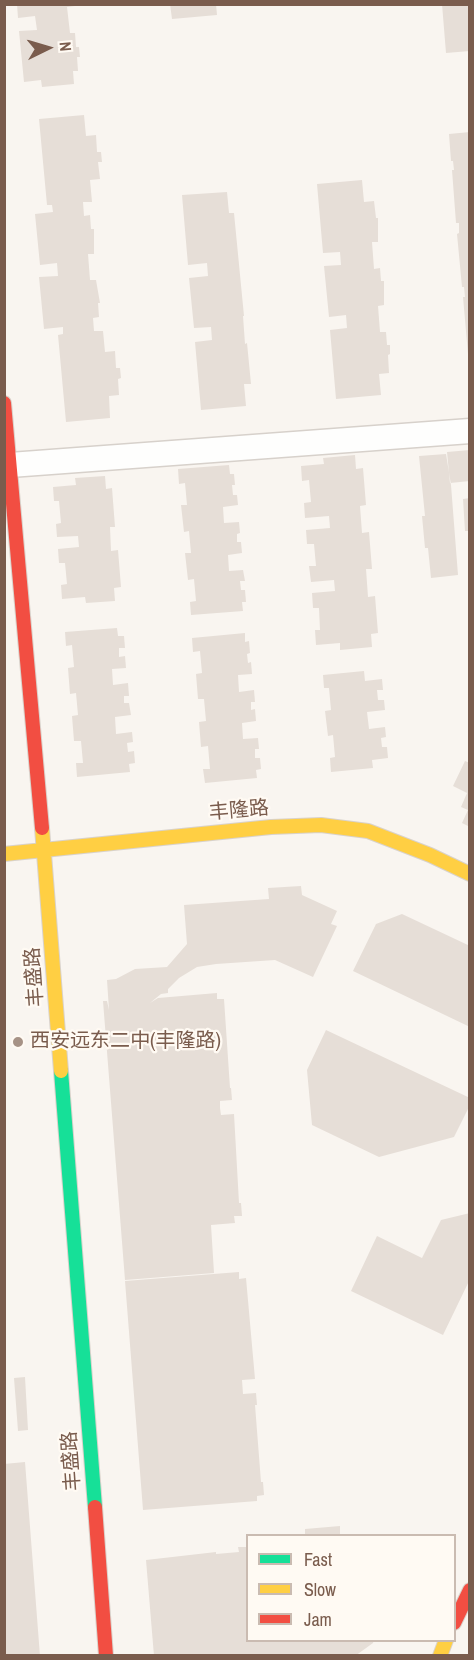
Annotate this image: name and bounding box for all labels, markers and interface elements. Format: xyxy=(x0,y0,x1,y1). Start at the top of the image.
north arrow xyxy=(18,18,78,78)
text: N xyxy=(55,41,77,52)
street label: 丰隆路 xyxy=(208,796,270,826)
street label: 丰盛路 xyxy=(21,946,49,1008)
place label: 西安远东二中(丰隆路) xyxy=(30,1030,221,1054)
marker: 西安远东二中(丰隆路) xyxy=(11,1035,25,1049)
street label: 丰盛路 xyxy=(58,1430,86,1492)
legend xyxy=(246,1534,456,1642)
text: Fast xyxy=(304,1547,332,1572)
text: Slow xyxy=(304,1577,336,1602)
text: Jam xyxy=(304,1607,332,1632)

